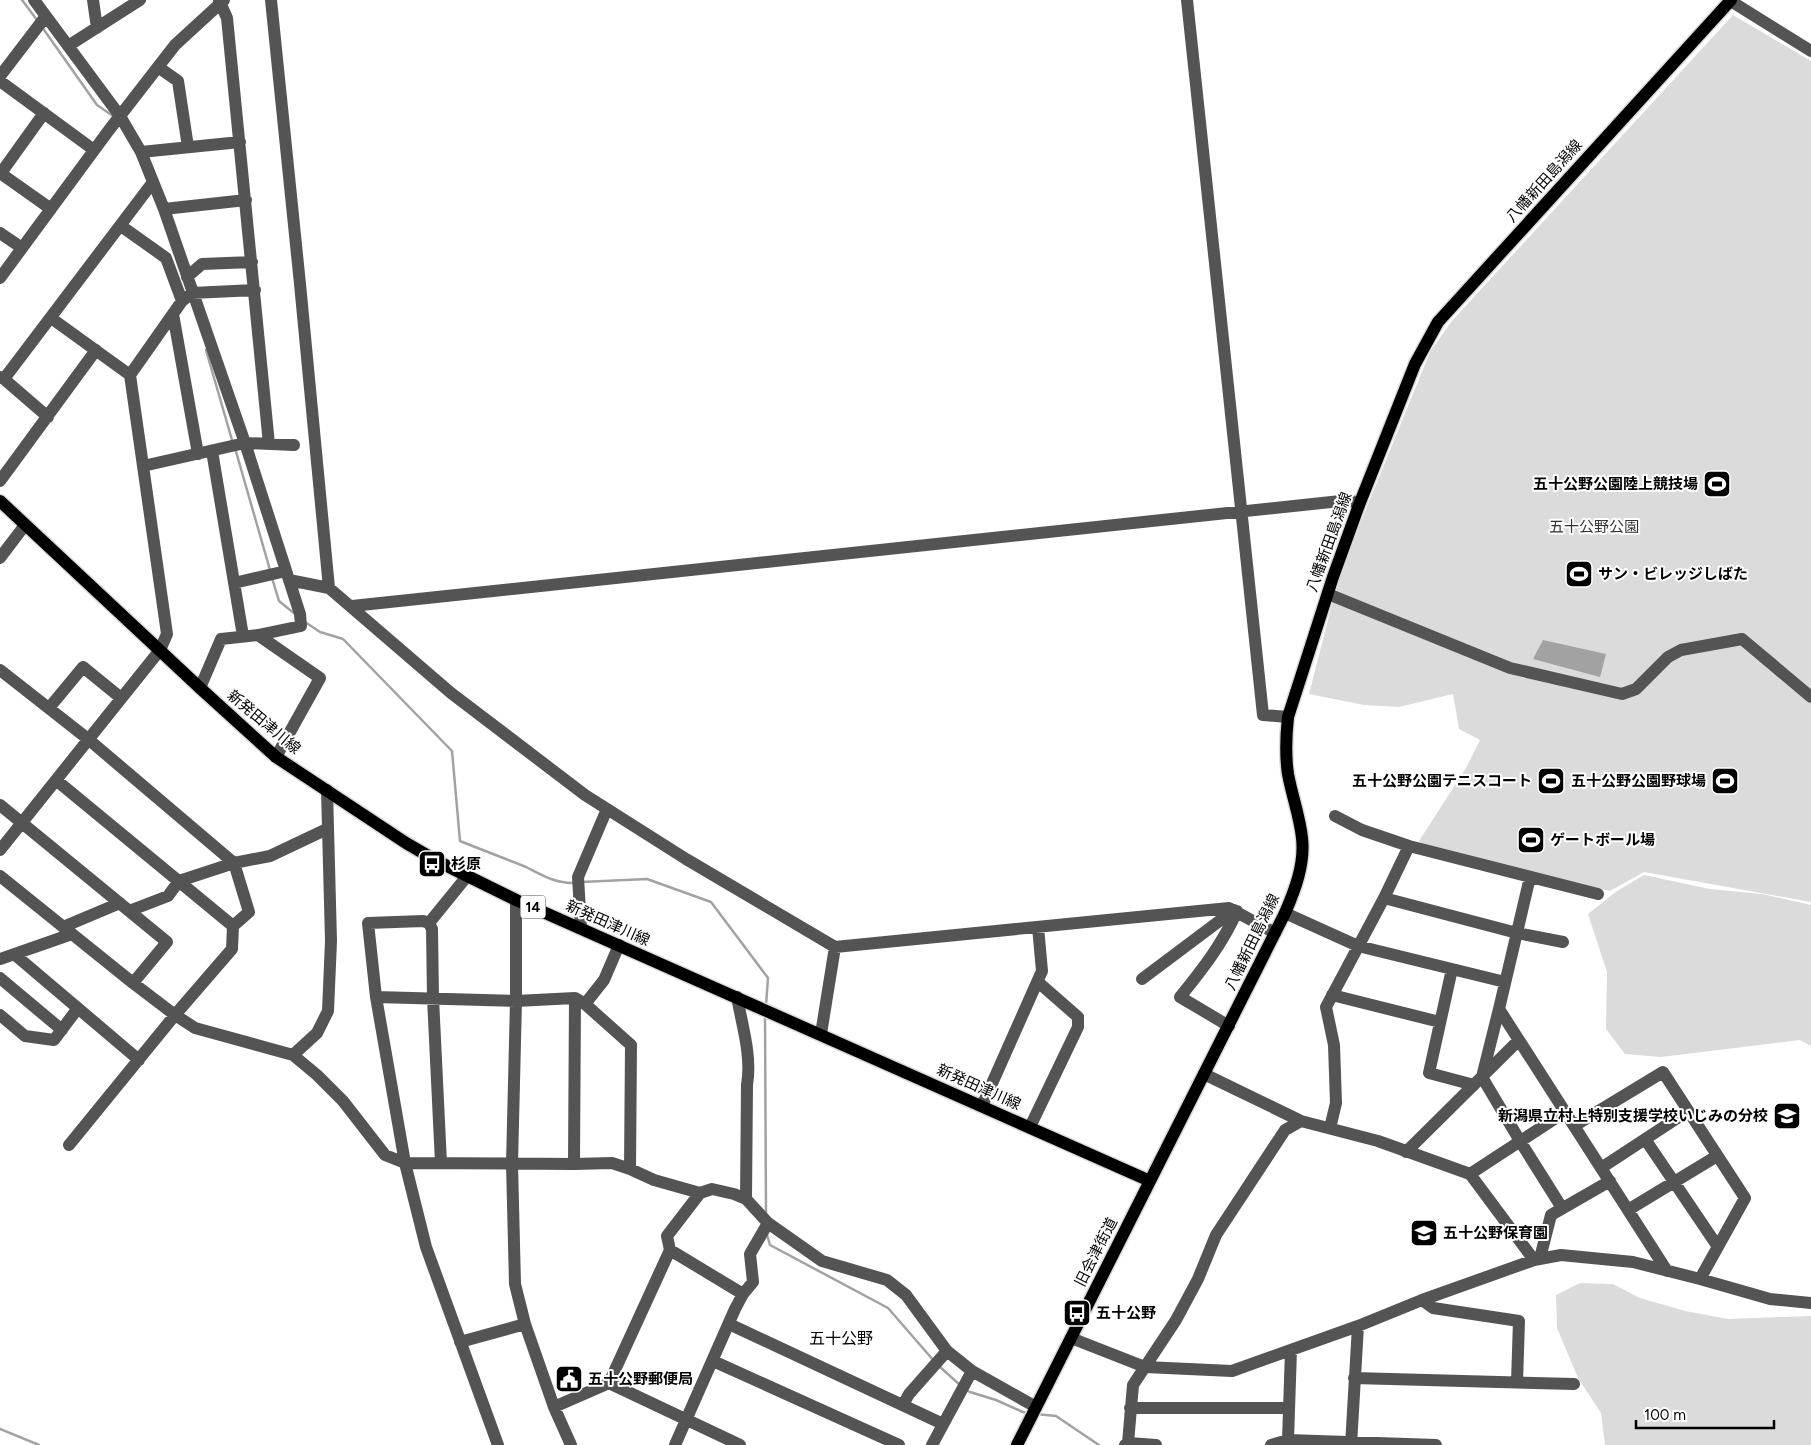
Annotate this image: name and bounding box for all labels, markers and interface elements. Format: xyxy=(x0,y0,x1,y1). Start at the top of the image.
street label: 八幡新田島潟線 xyxy=(1502,136,1586,226)
sports icon: 五十公野公園陸上競技場 xyxy=(1702,469,1732,499)
place label: 五十公野公園陸上競技場 xyxy=(1533,475,1698,493)
street label: 八幡新田島潟線 xyxy=(1303,490,1355,594)
park label: 五十公野公園 xyxy=(1549,518,1639,536)
sports icon: サン・ビレッジしばた xyxy=(1564,559,1594,589)
place label: サン・ビレッジしばた xyxy=(1598,565,1748,583)
street label: 新発田津川線 xyxy=(224,686,304,758)
sports icon: 五十公野公園テニスコート xyxy=(1536,766,1566,796)
sports icon: 五十公野公園野球場 xyxy=(1710,766,1740,796)
place label: 五十公野公園テニスコート xyxy=(1352,772,1532,790)
place label: 五十公野公園野球場 xyxy=(1571,772,1706,790)
sports icon: ゲートボール場 xyxy=(1516,825,1546,855)
place label: ゲートボール場 xyxy=(1550,831,1655,849)
bus stop icon: 杉原 xyxy=(417,849,447,879)
place label: 杉原 xyxy=(451,855,481,873)
street label: 八幡新田島潟線 xyxy=(1221,891,1283,993)
road number: 14 xyxy=(520,896,546,919)
street label: 新発田津川線 xyxy=(563,896,653,950)
street label: 新発田津川線 xyxy=(934,1060,1024,1114)
school or university icon: 新潟県立村上特別支援学校いじみの分校 xyxy=(1772,1101,1802,1131)
place label: 新潟県立村上特別支援学校いじみの分校 xyxy=(1498,1107,1768,1125)
street label: 旧会津街道 xyxy=(1071,1214,1121,1290)
school or university icon: 五十公野保育園 xyxy=(1409,1218,1439,1248)
place label: 五十公野保育園 xyxy=(1443,1224,1548,1242)
bus stop icon: 五十公野 xyxy=(1062,1298,1092,1328)
place label: 五十公野 xyxy=(1096,1304,1156,1322)
district label: 五十公野 xyxy=(809,1329,873,1348)
public building icon: 五十公野郵便局 xyxy=(554,1364,584,1394)
place label: 五十公野郵便局 xyxy=(588,1370,693,1388)
scale bar xyxy=(1636,1398,1774,1430)
text: 100 m xyxy=(1644,1406,1686,1424)

